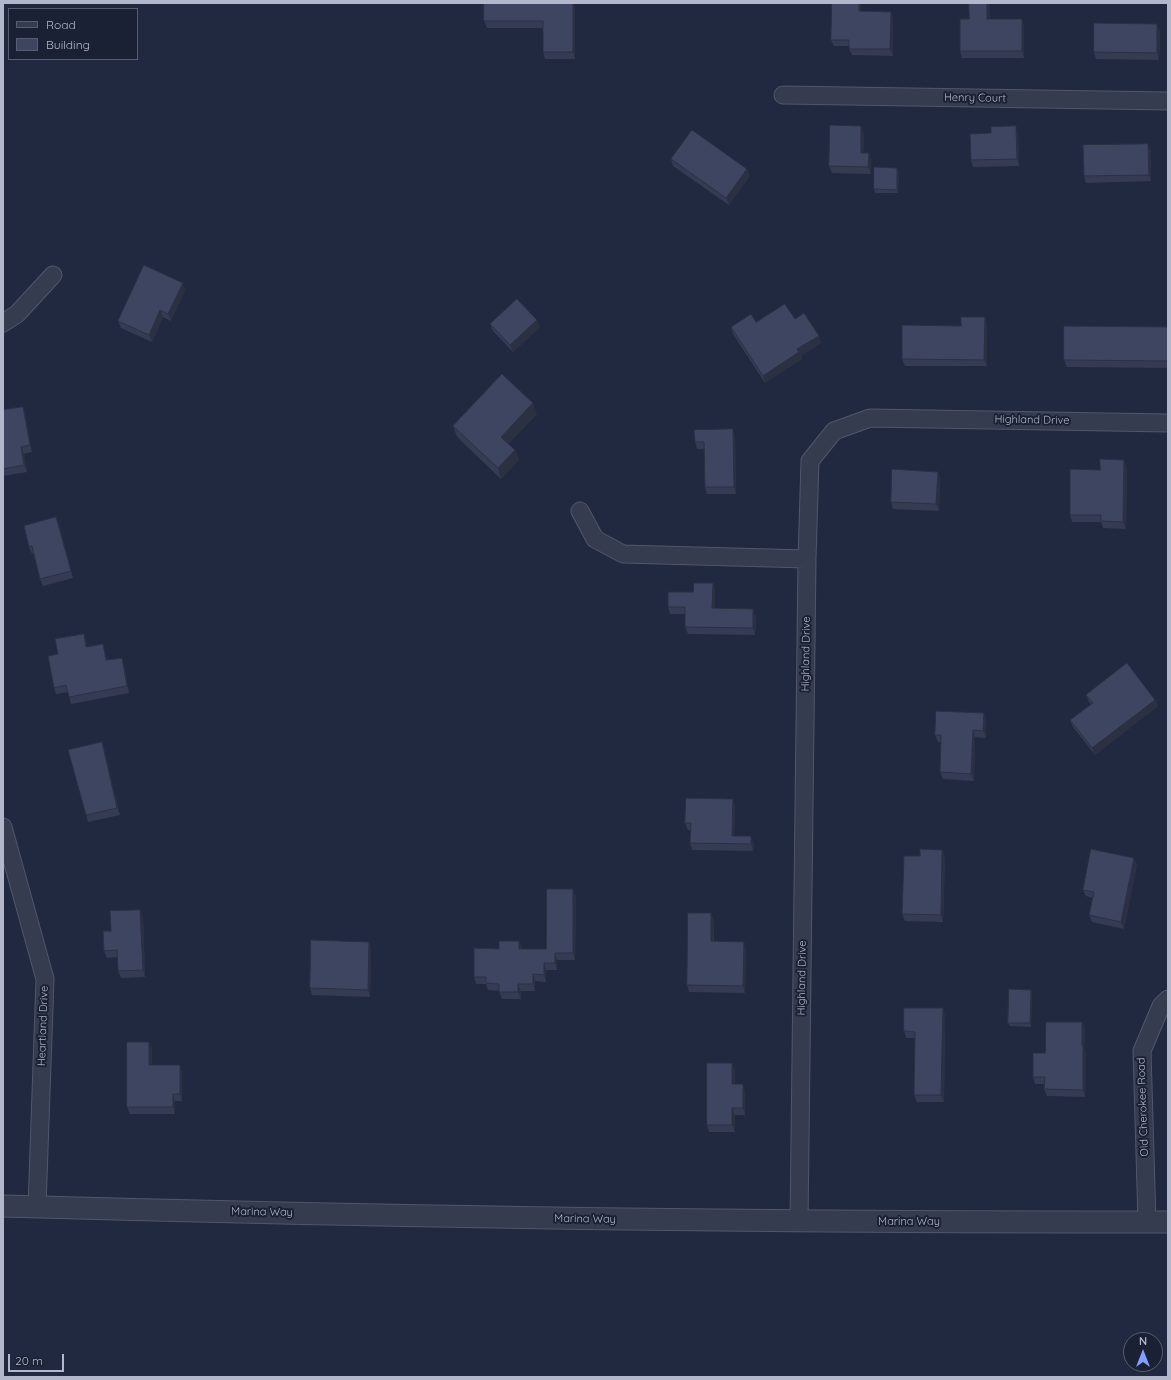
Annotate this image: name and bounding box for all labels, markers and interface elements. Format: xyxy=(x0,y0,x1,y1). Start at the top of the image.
legend xyxy=(8,8,138,60)
text: Road xyxy=(46,17,76,32)
text: Building xyxy=(46,37,90,52)
street label: Henry Court xyxy=(944,91,1006,105)
street label: Highland Drive xyxy=(994,413,1070,427)
street label: Highland Drive xyxy=(799,616,813,692)
street label: Highland Drive xyxy=(795,940,809,1016)
street label: Heartland Drive xyxy=(35,986,51,1066)
street label: Old Cherokee Road xyxy=(1135,1057,1151,1157)
street label: Marina Way xyxy=(231,1205,293,1219)
street label: Marina Way xyxy=(554,1212,616,1226)
street label: Marina Way xyxy=(878,1215,940,1229)
north arrow xyxy=(1123,1332,1163,1372)
text: N xyxy=(1139,1334,1147,1348)
scale bar xyxy=(10,1346,66,1372)
text: 20 m xyxy=(15,1353,43,1368)

